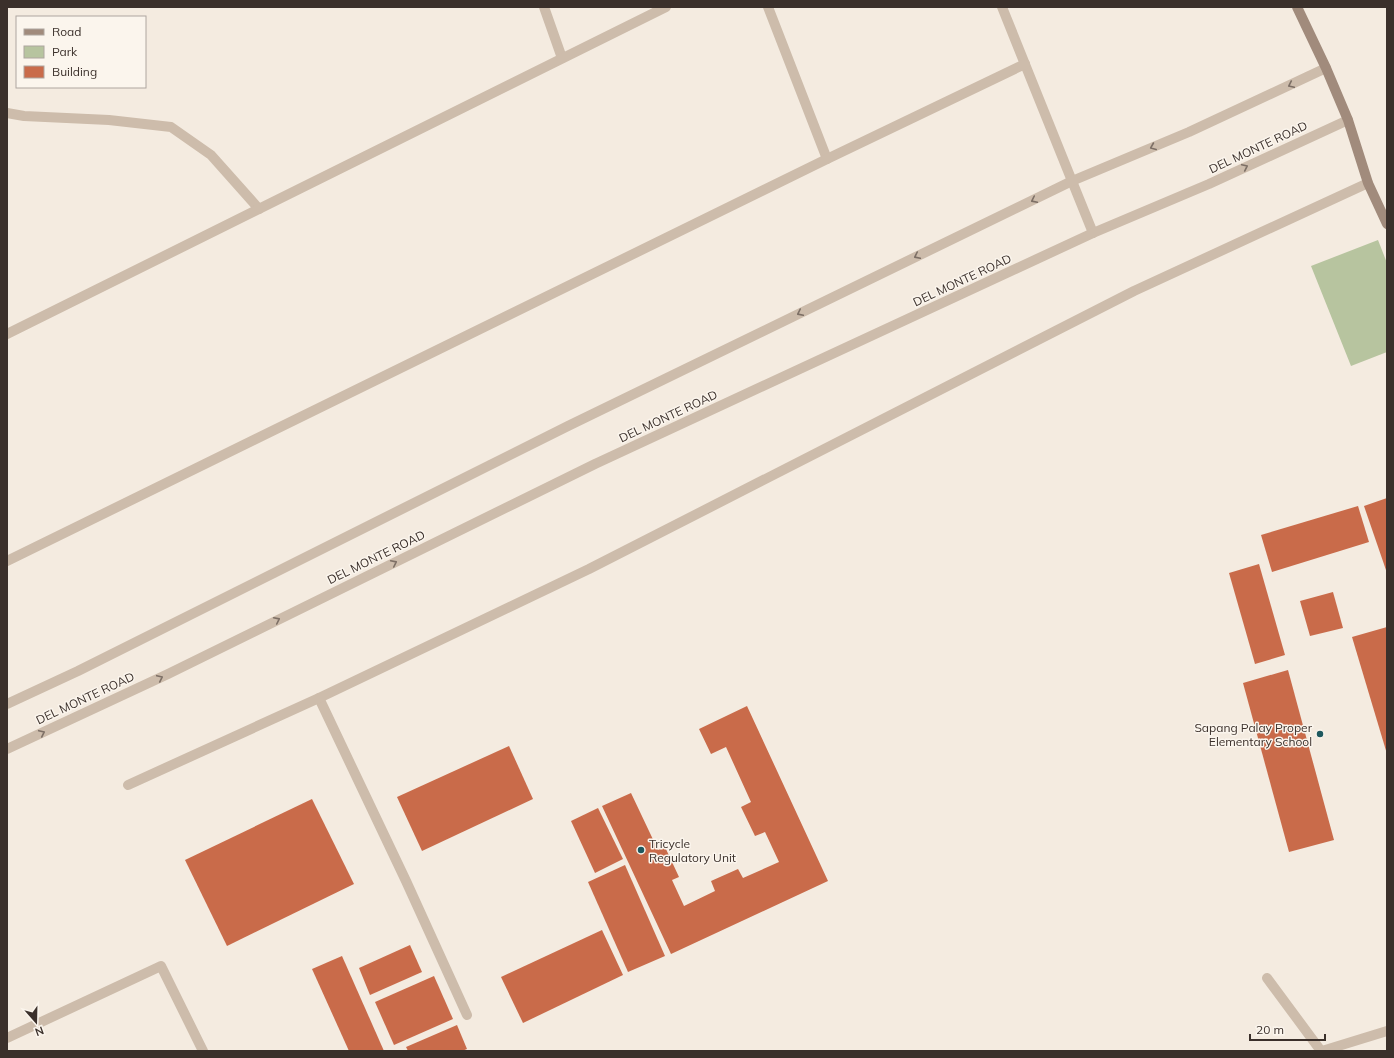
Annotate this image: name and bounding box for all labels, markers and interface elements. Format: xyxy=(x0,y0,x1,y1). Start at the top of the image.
legend xyxy=(16,16,146,88)
text: Road xyxy=(52,24,81,39)
text: Park xyxy=(52,44,78,59)
text: Building xyxy=(52,64,97,79)
one-way arrow xyxy=(1287,80,1295,88)
street label: DEL MONTE ROAD xyxy=(1206,118,1310,176)
one-way arrow xyxy=(1150,143,1157,151)
one-way arrow xyxy=(1240,164,1248,172)
one-way arrow xyxy=(1031,195,1039,202)
street label: DEL MONTE ROAD xyxy=(910,251,1014,309)
one-way arrow xyxy=(914,251,922,259)
one-way arrow xyxy=(797,308,805,316)
street label: DEL MONTE ROAD xyxy=(616,387,720,445)
street label: DEL MONTE ROAD xyxy=(325,527,427,587)
one-way arrow xyxy=(389,560,397,568)
one-way arrow xyxy=(273,617,280,625)
street label: DEL MONTE ROAD xyxy=(33,669,137,727)
one-way arrow xyxy=(156,675,163,683)
place label: Sapang Palay Proper Elementary School xyxy=(1194,720,1313,749)
one-way arrow xyxy=(39,729,46,737)
marker: Sapang Palay Proper Elementary School xyxy=(1315,729,1325,739)
place label: Tricycle Regulatory Unit xyxy=(649,836,736,865)
marker: Tricycle Regulatory Unit xyxy=(636,845,646,855)
north arrow xyxy=(16,1002,56,1042)
scale bar xyxy=(1250,1016,1325,1042)
text: 20 m xyxy=(1256,1022,1284,1037)
text: N xyxy=(33,1023,46,1039)

